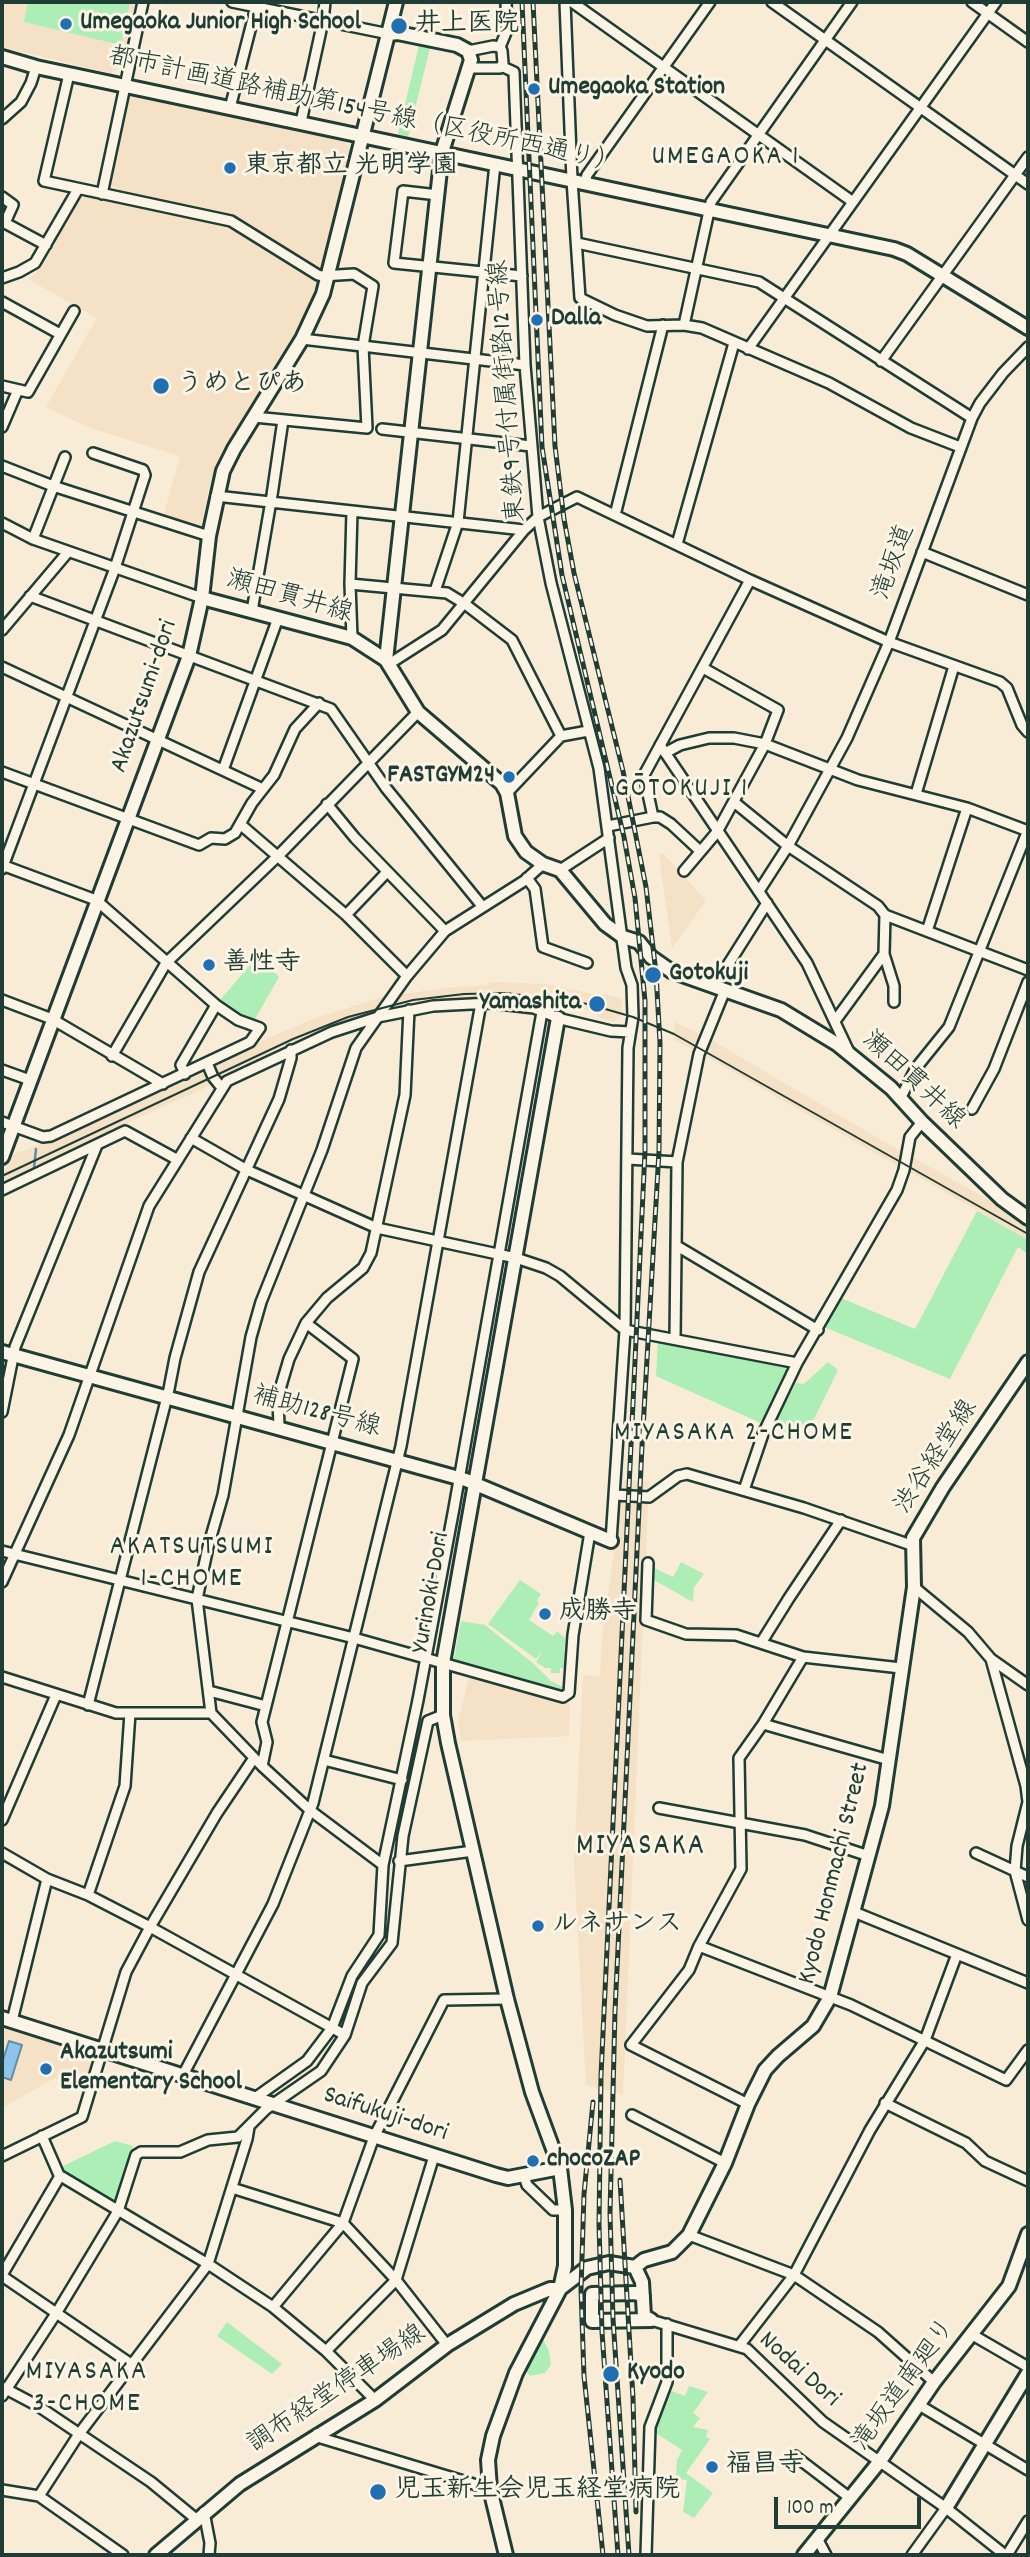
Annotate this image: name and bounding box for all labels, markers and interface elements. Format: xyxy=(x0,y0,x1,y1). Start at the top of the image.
place label: Umegaoka Junior High School xyxy=(80,8,361,40)
place label: 井上医院 xyxy=(415,10,519,42)
marker: Umegaoka Junior High School xyxy=(58,16,74,32)
marker: 井上医院 xyxy=(389,16,409,36)
street label: 都市計画道路補助第154号線（区役所西通り） xyxy=(105,43,623,183)
place label: Umegaoka Station xyxy=(548,73,725,105)
marker: Umegaoka Station xyxy=(526,81,542,97)
district label: UMEGAOKA 1 xyxy=(653,142,799,176)
place label: 東京都立 光明学園 xyxy=(244,152,458,184)
marker: 東京都立 光明学園 xyxy=(222,160,238,176)
street label: 東鉄9号付属街路12号線 xyxy=(485,259,535,523)
place label: Dalla xyxy=(551,304,601,336)
marker: Dalla xyxy=(529,312,545,328)
place label: うめとぴあ xyxy=(177,370,307,402)
marker: うめとぴあ xyxy=(151,376,171,396)
street label: 滝坂道 xyxy=(868,521,924,605)
street label: 瀬田貫井線 xyxy=(222,566,356,632)
street label: Akazutsumi-dori xyxy=(105,616,187,778)
place label: FASTGYM24 xyxy=(387,761,495,793)
marker: FASTGYM24 xyxy=(501,769,517,785)
district label: GŌTOKUJI 1 xyxy=(616,774,748,808)
place label: 善性寺 xyxy=(223,949,301,981)
marker: 善性寺 xyxy=(201,957,217,973)
place label: Gotokuji xyxy=(669,959,748,991)
marker: Gotokuji xyxy=(643,965,663,985)
place label: Yamashita xyxy=(480,988,581,1020)
marker: Yamashita xyxy=(587,994,607,1014)
street label: 瀬田貫井線 xyxy=(854,1026,970,1138)
street label: 補助128号線 xyxy=(248,1382,384,1446)
street label: 渋谷経堂線 xyxy=(890,1395,986,1521)
district label: MIYASAKA 2-CHOME xyxy=(616,1418,852,1452)
street label: Yurinoki-Dori xyxy=(407,1530,459,1656)
district label: AKATSUTSUMI 1-CHOME xyxy=(111,1532,273,1598)
place label: 成勝寺 xyxy=(559,1598,637,1630)
marker: 成勝寺 xyxy=(537,1606,553,1622)
street label: Kyodo Honmachi Street xyxy=(793,1760,879,1988)
district label: MIYASAKA xyxy=(577,1831,705,1867)
place label: ルネサンス xyxy=(552,1910,682,1942)
marker: ルネサンス xyxy=(530,1918,546,1934)
place label: Akazutsumi Elementary School xyxy=(60,2038,242,2100)
marker: Akazutsumi Elementary School xyxy=(38,2061,54,2077)
street label: Saifukuji-dori xyxy=(319,2081,451,2151)
place label: chocoZAP xyxy=(547,2145,640,2177)
marker: chocoZAP xyxy=(525,2153,541,2169)
street label: 滝坂道南廻り xyxy=(848,2314,964,2458)
street label: 調布経堂停車場線 xyxy=(243,2320,433,2462)
street label: Nodai Dori xyxy=(751,2326,845,2416)
district label: MIYASAKA 3-CHOME xyxy=(27,2357,147,2423)
place label: Kyodo xyxy=(627,2358,685,2390)
marker: Kyodo xyxy=(601,2364,621,2384)
place label: 福昌寺 xyxy=(726,2451,804,2483)
marker: 福昌寺 xyxy=(704,2459,720,2475)
place label: 児玉新生会児玉経堂病院 xyxy=(394,2476,680,2508)
marker: 児玉新生会児玉経堂病院 xyxy=(368,2482,388,2502)
scale bar xyxy=(778,2484,925,2528)
text: 100 m xyxy=(787,2494,834,2524)

